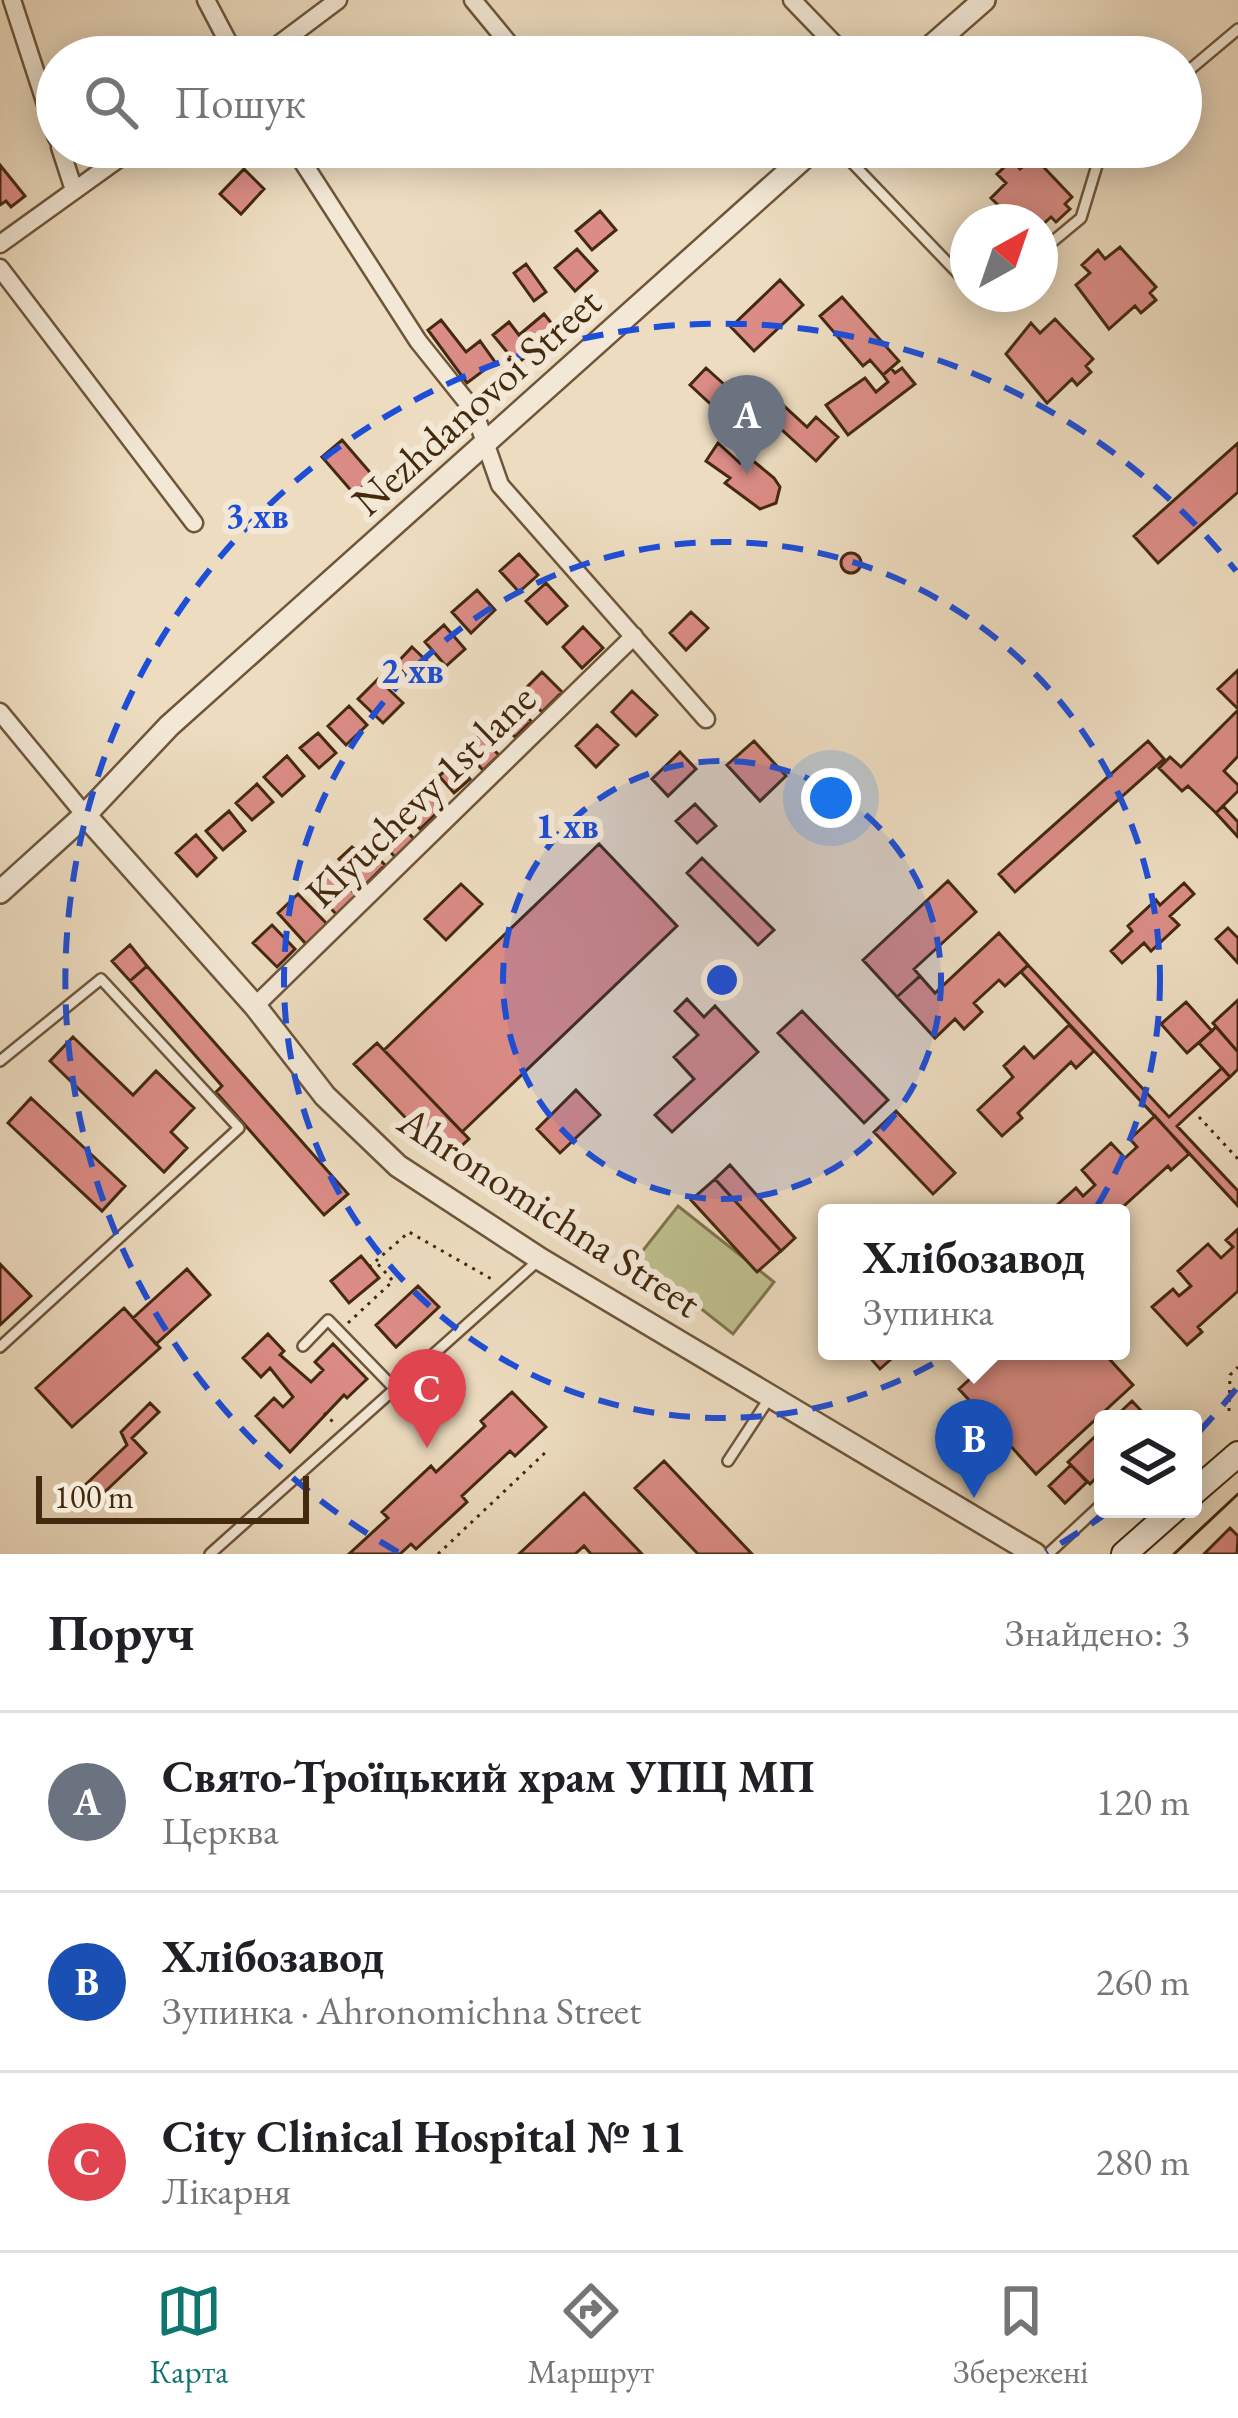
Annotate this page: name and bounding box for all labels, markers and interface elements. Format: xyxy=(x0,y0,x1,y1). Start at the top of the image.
search box xyxy=(36,36,1202,168)
icon: search xyxy=(78,69,144,135)
text: Пошук xyxy=(174,73,306,131)
north arrow xyxy=(950,204,1058,312)
street label: Nezhdanovoi Street xyxy=(340,275,612,528)
pin: A xyxy=(708,375,786,474)
text: 3 хв xyxy=(225,492,289,539)
text: 2 хв xyxy=(380,647,444,694)
street label: Klyuchevy 1st lane xyxy=(293,671,547,919)
your location xyxy=(801,768,861,828)
text: 1 хв xyxy=(535,802,599,849)
centre of rings xyxy=(701,959,743,1001)
street label: Ahronomichna Street xyxy=(387,1093,711,1330)
popup xyxy=(818,1204,1130,1360)
text: Хлібозавод xyxy=(863,1228,1085,1286)
text: Зупинка xyxy=(863,1286,994,1337)
pin: C xyxy=(388,1349,466,1448)
pin: B xyxy=(935,1399,1013,1498)
map controls xyxy=(1094,1410,1202,1518)
button: layers xyxy=(1094,1410,1202,1518)
scale bar xyxy=(36,1470,309,1523)
text: 100 m xyxy=(54,1475,134,1518)
text: Поруч xyxy=(48,1599,194,1665)
text: Знайдено: 3 xyxy=(1005,1607,1190,1658)
text: Свято-Троїцький храм УПЦ МП xyxy=(162,1747,815,1805)
text: A xyxy=(73,1776,101,1827)
text: 120 m xyxy=(1096,1776,1190,1827)
text: Церква xyxy=(162,1805,279,1856)
text: Хлібозавод xyxy=(162,1927,384,1985)
text: B xyxy=(75,1956,99,2007)
text: 260 m xyxy=(1096,1956,1190,2007)
text: Зупинка · Ahronomichna Street xyxy=(162,1985,641,2036)
text: City Clinical Hospital № 11 xyxy=(162,2107,686,2165)
text: C xyxy=(73,2136,101,2187)
text: 280 m xyxy=(1096,2136,1190,2187)
text: Лікарня xyxy=(162,2165,291,2216)
tab: Карта xyxy=(150,2278,228,2393)
tab: Маршрут xyxy=(527,2278,654,2393)
tab: Збережені xyxy=(953,2278,1088,2393)

